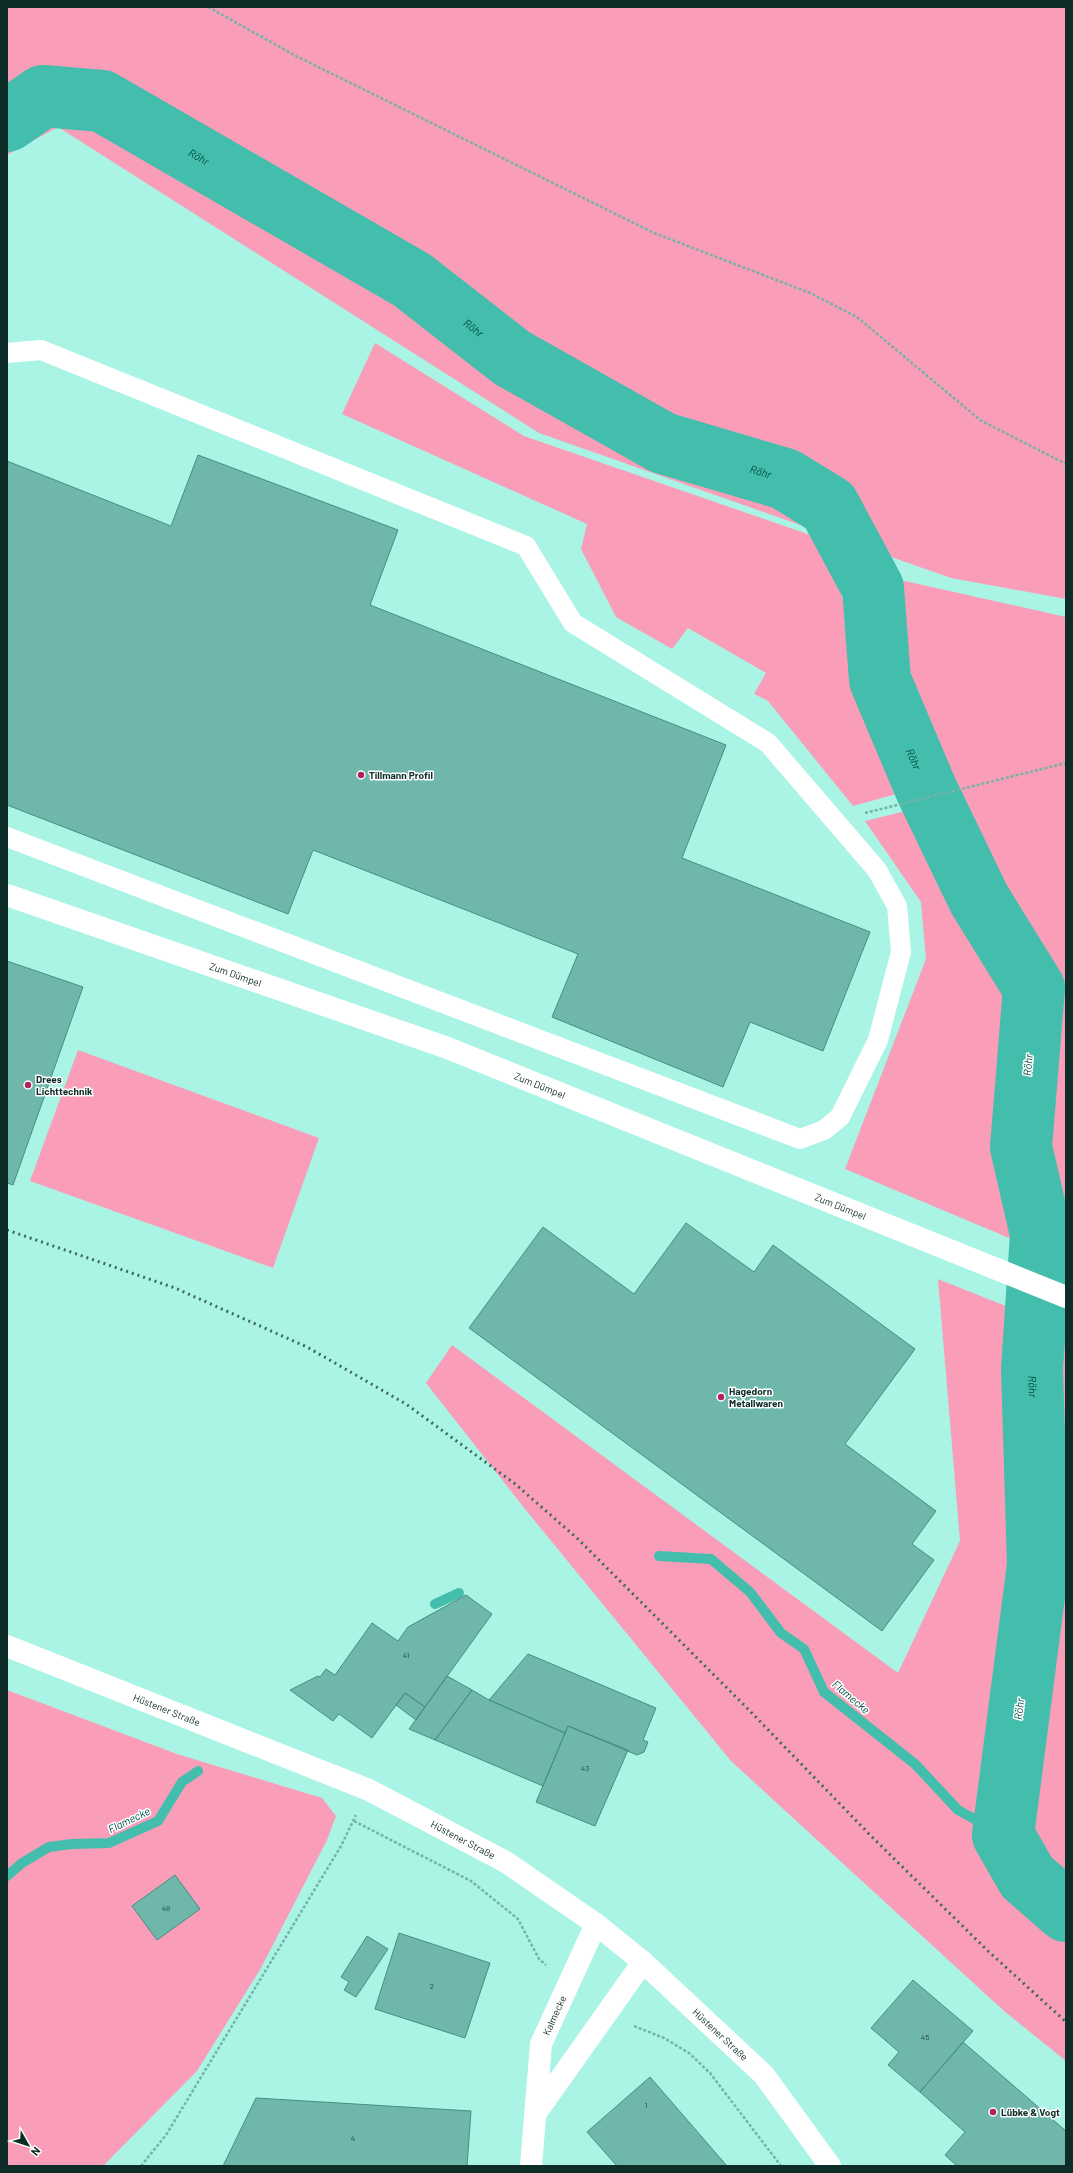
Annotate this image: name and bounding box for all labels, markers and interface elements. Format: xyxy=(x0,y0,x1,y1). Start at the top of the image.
water label: Röhr xyxy=(186,145,213,168)
water label: Röhr xyxy=(461,316,487,340)
water label: Röhr xyxy=(749,462,774,481)
water label: Röhr xyxy=(904,746,924,772)
place label: Tillmann Profil xyxy=(369,769,433,781)
marker: Tillmann Profil xyxy=(356,770,366,780)
street label: Zum Dümpel xyxy=(208,960,263,989)
water label: Röhr xyxy=(1020,1052,1035,1076)
street label: Zum Dümpel xyxy=(513,1070,567,1101)
place label: Drees Lichttechnik xyxy=(36,1073,93,1097)
marker: Drees Lichttechnik xyxy=(23,1080,33,1090)
street label: Zum Dümpel xyxy=(813,1191,868,1222)
water label: Röhr xyxy=(1026,1375,1040,1399)
place label: Hagedorn Metallwaren xyxy=(729,1385,783,1409)
marker: Hagedorn Metallwaren xyxy=(716,1392,726,1402)
house number: 41 xyxy=(403,1650,409,1660)
water label: Flamecke xyxy=(830,1677,873,1716)
street label: Hüstener Straße xyxy=(132,1691,202,1728)
water label: Röhr xyxy=(1011,1696,1026,1721)
house number: 43 xyxy=(581,1763,589,1773)
water label: Flamecke xyxy=(106,1804,152,1835)
street label: Hüstener Straße xyxy=(429,1818,497,1861)
house number: 48 xyxy=(162,1903,170,1913)
house number: 2 xyxy=(430,1981,434,1991)
street label: Kalmecke xyxy=(540,1993,568,2037)
street label: Hüstener Straße xyxy=(690,2006,750,2063)
house number: 45 xyxy=(921,2032,929,2042)
house number: 1 xyxy=(645,2100,648,2110)
place label: Lübke & Vogt xyxy=(1001,2106,1060,2118)
marker: Lübke & Vogt xyxy=(988,2107,998,2117)
north arrow xyxy=(8,2125,48,2165)
house number: 4 xyxy=(351,2133,355,2143)
text: N xyxy=(29,2145,44,2159)

